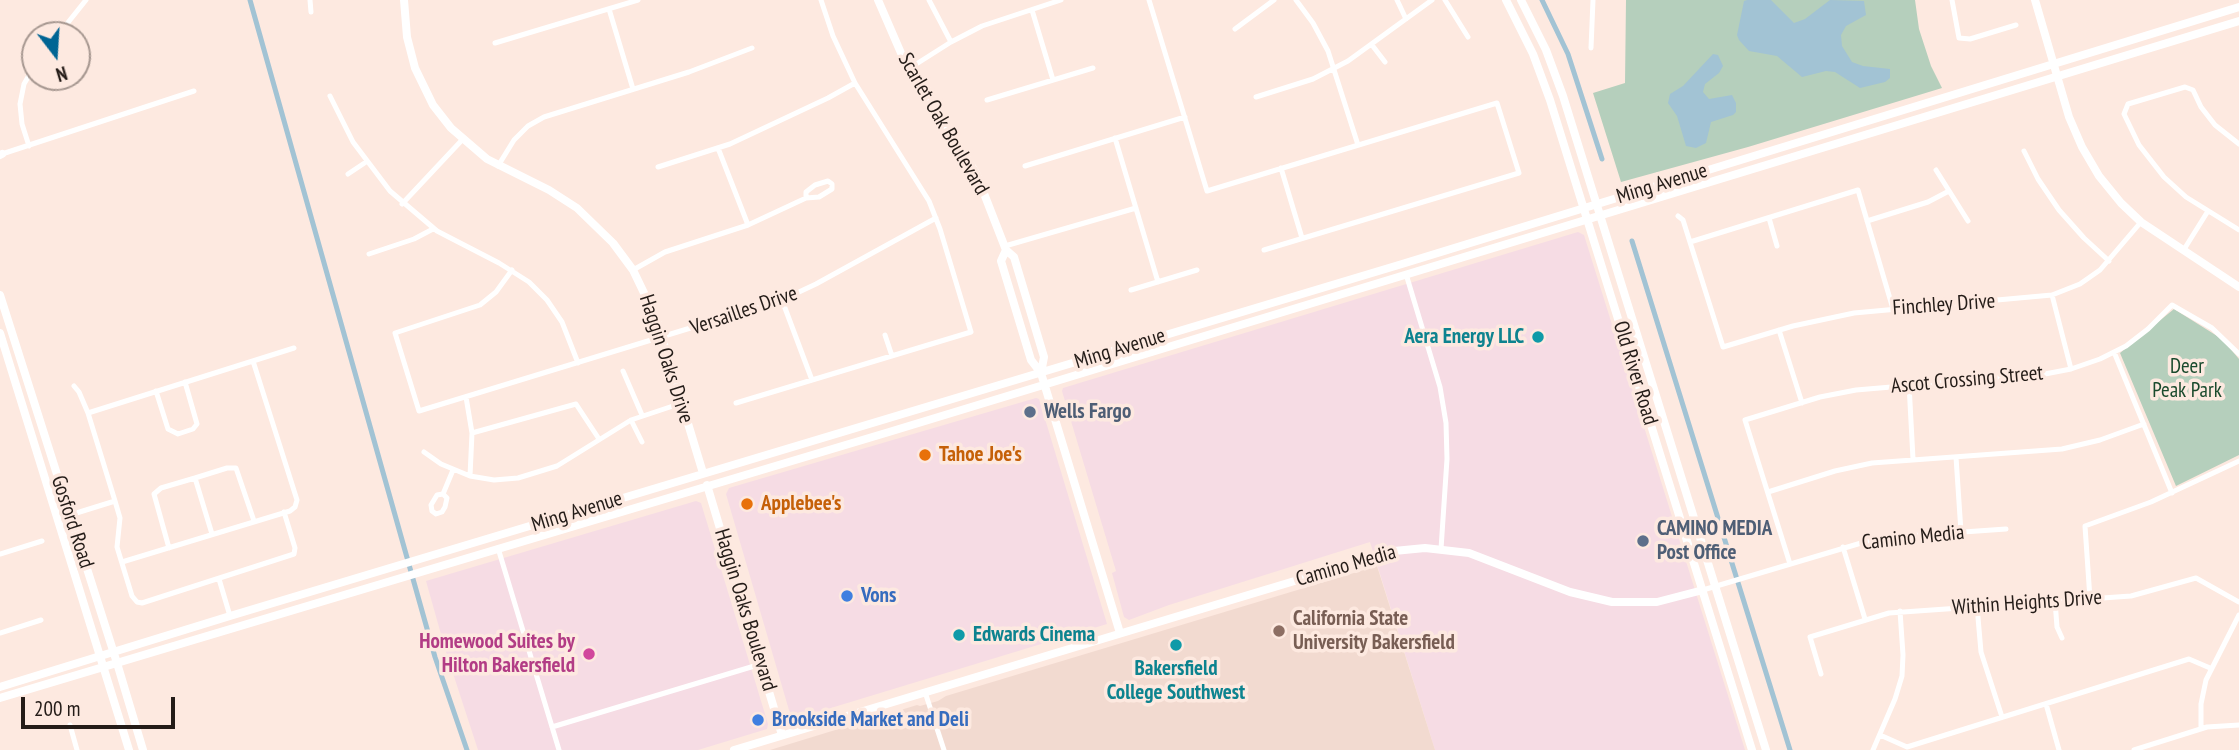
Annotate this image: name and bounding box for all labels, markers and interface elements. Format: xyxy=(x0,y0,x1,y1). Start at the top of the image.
north arrow xyxy=(21,21,91,91)
street label: Scarlet Oak Boulevard xyxy=(892,49,994,199)
text: N xyxy=(53,61,70,87)
street label: Ming Avenue xyxy=(1613,158,1711,210)
street label: Versailles Drive xyxy=(687,281,801,341)
street label: Finchley Drive xyxy=(1892,289,1996,321)
street label: Haggin Oaks Drive xyxy=(633,291,699,427)
street label: Old River Road xyxy=(1607,318,1663,428)
street label: Ming Avenue xyxy=(1071,323,1169,375)
place label: Aera Energy LLC xyxy=(1404,324,1524,350)
marker: Aera Energy LLC xyxy=(1530,329,1546,345)
park label: Deer Peak Park xyxy=(2152,354,2222,404)
street label: Ascot Crossing Street xyxy=(1890,361,2044,399)
place label: Wells Fargo xyxy=(1044,399,1131,425)
marker: Wells Fargo xyxy=(1022,404,1038,420)
place label: Tahoe Joe's xyxy=(939,442,1022,468)
marker: Tahoe Joe's xyxy=(917,447,933,463)
street label: Gosford Road xyxy=(45,472,99,572)
street label: Ming Avenue xyxy=(528,486,626,538)
place label: Applebee's xyxy=(761,491,841,517)
marker: Applebee's xyxy=(739,496,755,512)
place label: CAMINO MEDIA Post Office xyxy=(1657,516,1772,566)
street label: Camino Media xyxy=(1861,520,1965,556)
street label: Haggin Oaks Boulevard xyxy=(708,526,782,694)
marker: CAMINO MEDIA Post Office xyxy=(1635,533,1651,549)
street label: Camino Media xyxy=(1293,540,1399,592)
place label: Vons xyxy=(861,583,896,609)
street label: Within Heights Drive xyxy=(1951,585,2103,621)
marker: Vons xyxy=(839,588,855,604)
place label: California State University Bakersfield xyxy=(1293,606,1455,656)
place label: Edwards Cinema xyxy=(973,622,1095,648)
marker: California State University Bakersfield xyxy=(1271,623,1287,639)
marker: Edwards Cinema xyxy=(951,627,967,643)
place label: Homewood Suites by Hilton Bakersfield xyxy=(419,629,575,679)
marker: Bakersfield College Southwest xyxy=(1168,637,1184,653)
marker: Homewood Suites by Hilton Bakersfield xyxy=(581,646,597,662)
place label: Bakersfield College Southwest xyxy=(1107,656,1245,706)
scale bar xyxy=(24,684,178,728)
text: 200 m xyxy=(34,695,80,722)
place label: Brookside Market and Deli xyxy=(772,707,969,733)
marker: Brookside Market and Deli xyxy=(750,712,766,728)

